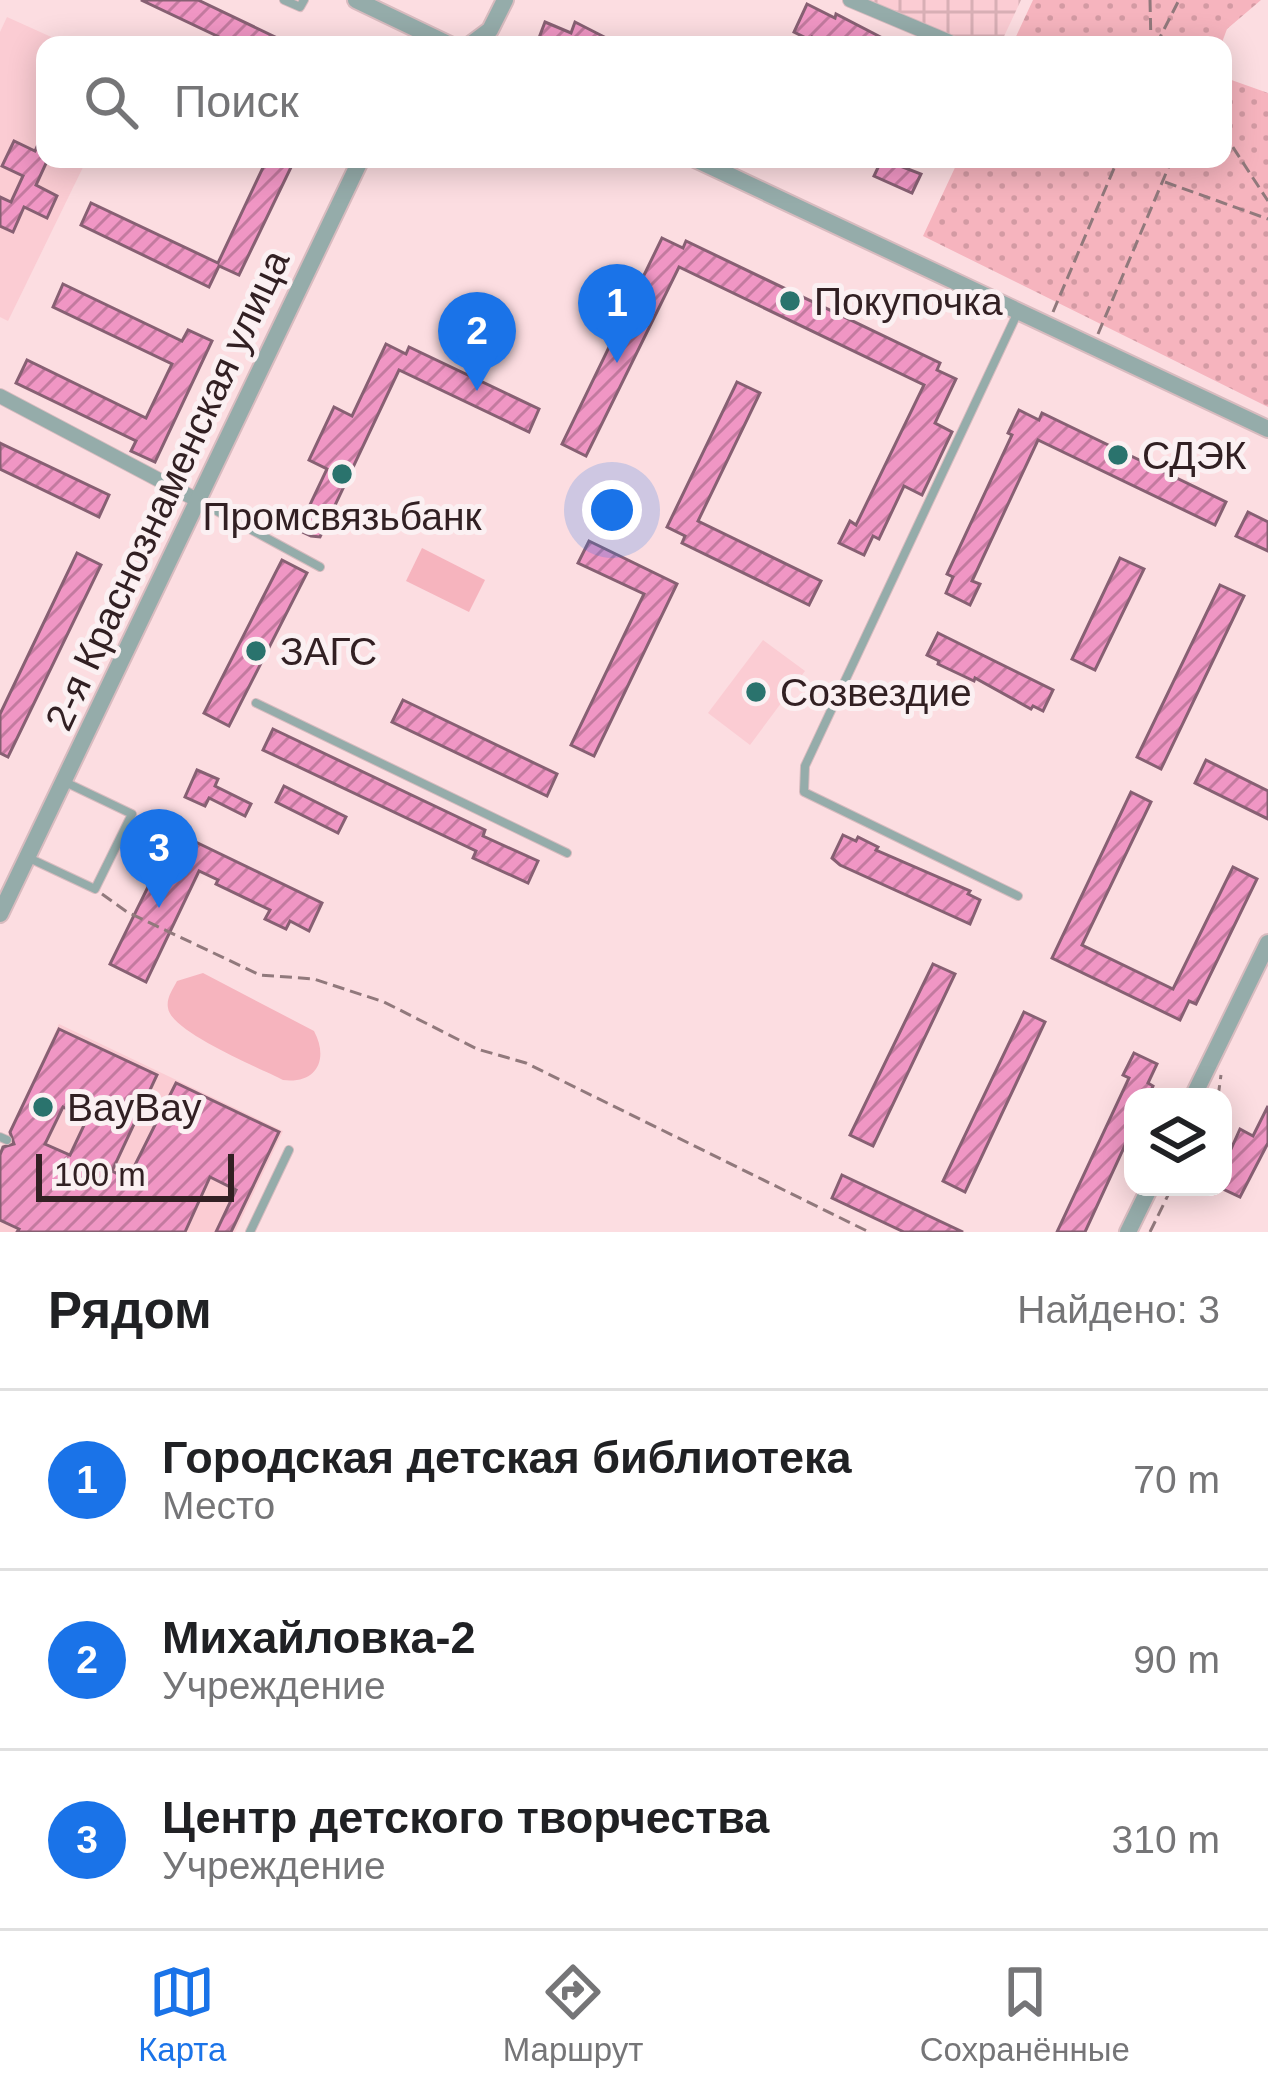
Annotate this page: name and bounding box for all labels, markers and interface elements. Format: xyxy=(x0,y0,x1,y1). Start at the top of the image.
search box xyxy=(36,36,1232,168)
icon: search xyxy=(78,69,144,135)
text: Поиск xyxy=(174,76,299,127)
street label: 2-я Краснознаменская улица xyxy=(37,243,297,737)
pin: 1 xyxy=(578,264,656,363)
place label: Покупочка xyxy=(814,280,1003,323)
marker: Покупочка xyxy=(777,288,803,314)
pin: 2 xyxy=(438,292,516,391)
place label: СДЭК xyxy=(1142,434,1247,477)
marker: СДЭК xyxy=(1105,442,1131,468)
marker: Промсвязьбанк xyxy=(329,461,355,487)
your location xyxy=(582,480,642,540)
place label: Промсвязьбанк xyxy=(202,495,482,538)
place label: ЗАГС xyxy=(280,630,377,673)
marker: ЗАГС xyxy=(243,638,269,664)
place label: Созвездие xyxy=(780,671,972,714)
marker: Созвездие xyxy=(743,679,769,705)
pin: 3 xyxy=(120,809,198,908)
place label: BayBay xyxy=(67,1086,202,1129)
map controls xyxy=(1124,1088,1232,1196)
button: layers xyxy=(1124,1088,1232,1196)
marker: BayBay xyxy=(30,1094,56,1120)
scale bar xyxy=(36,1148,234,1201)
text: 100 m xyxy=(54,1156,146,1193)
text: Рядом xyxy=(48,1282,212,1339)
text: Найдено: 3 xyxy=(1017,1288,1220,1331)
text: Городская детская библиотека xyxy=(162,1432,852,1483)
text: 1 xyxy=(76,1458,98,1501)
text: 70 m xyxy=(1133,1458,1220,1501)
text: Место xyxy=(162,1484,275,1527)
text: Михайловка-2 xyxy=(162,1612,476,1663)
text: 2 xyxy=(76,1638,98,1681)
text: 90 m xyxy=(1133,1638,1220,1681)
text: Учреждение xyxy=(162,1664,386,1707)
text: Центр детского творчества xyxy=(162,1792,769,1843)
text: 3 xyxy=(76,1818,98,1861)
text: 310 m xyxy=(1112,1818,1220,1861)
text: Учреждение xyxy=(162,1844,386,1887)
tab: Карта xyxy=(138,1959,226,2069)
tab: Маршрут xyxy=(503,1959,643,2069)
tab: Сохранённые xyxy=(920,1959,1130,2069)

